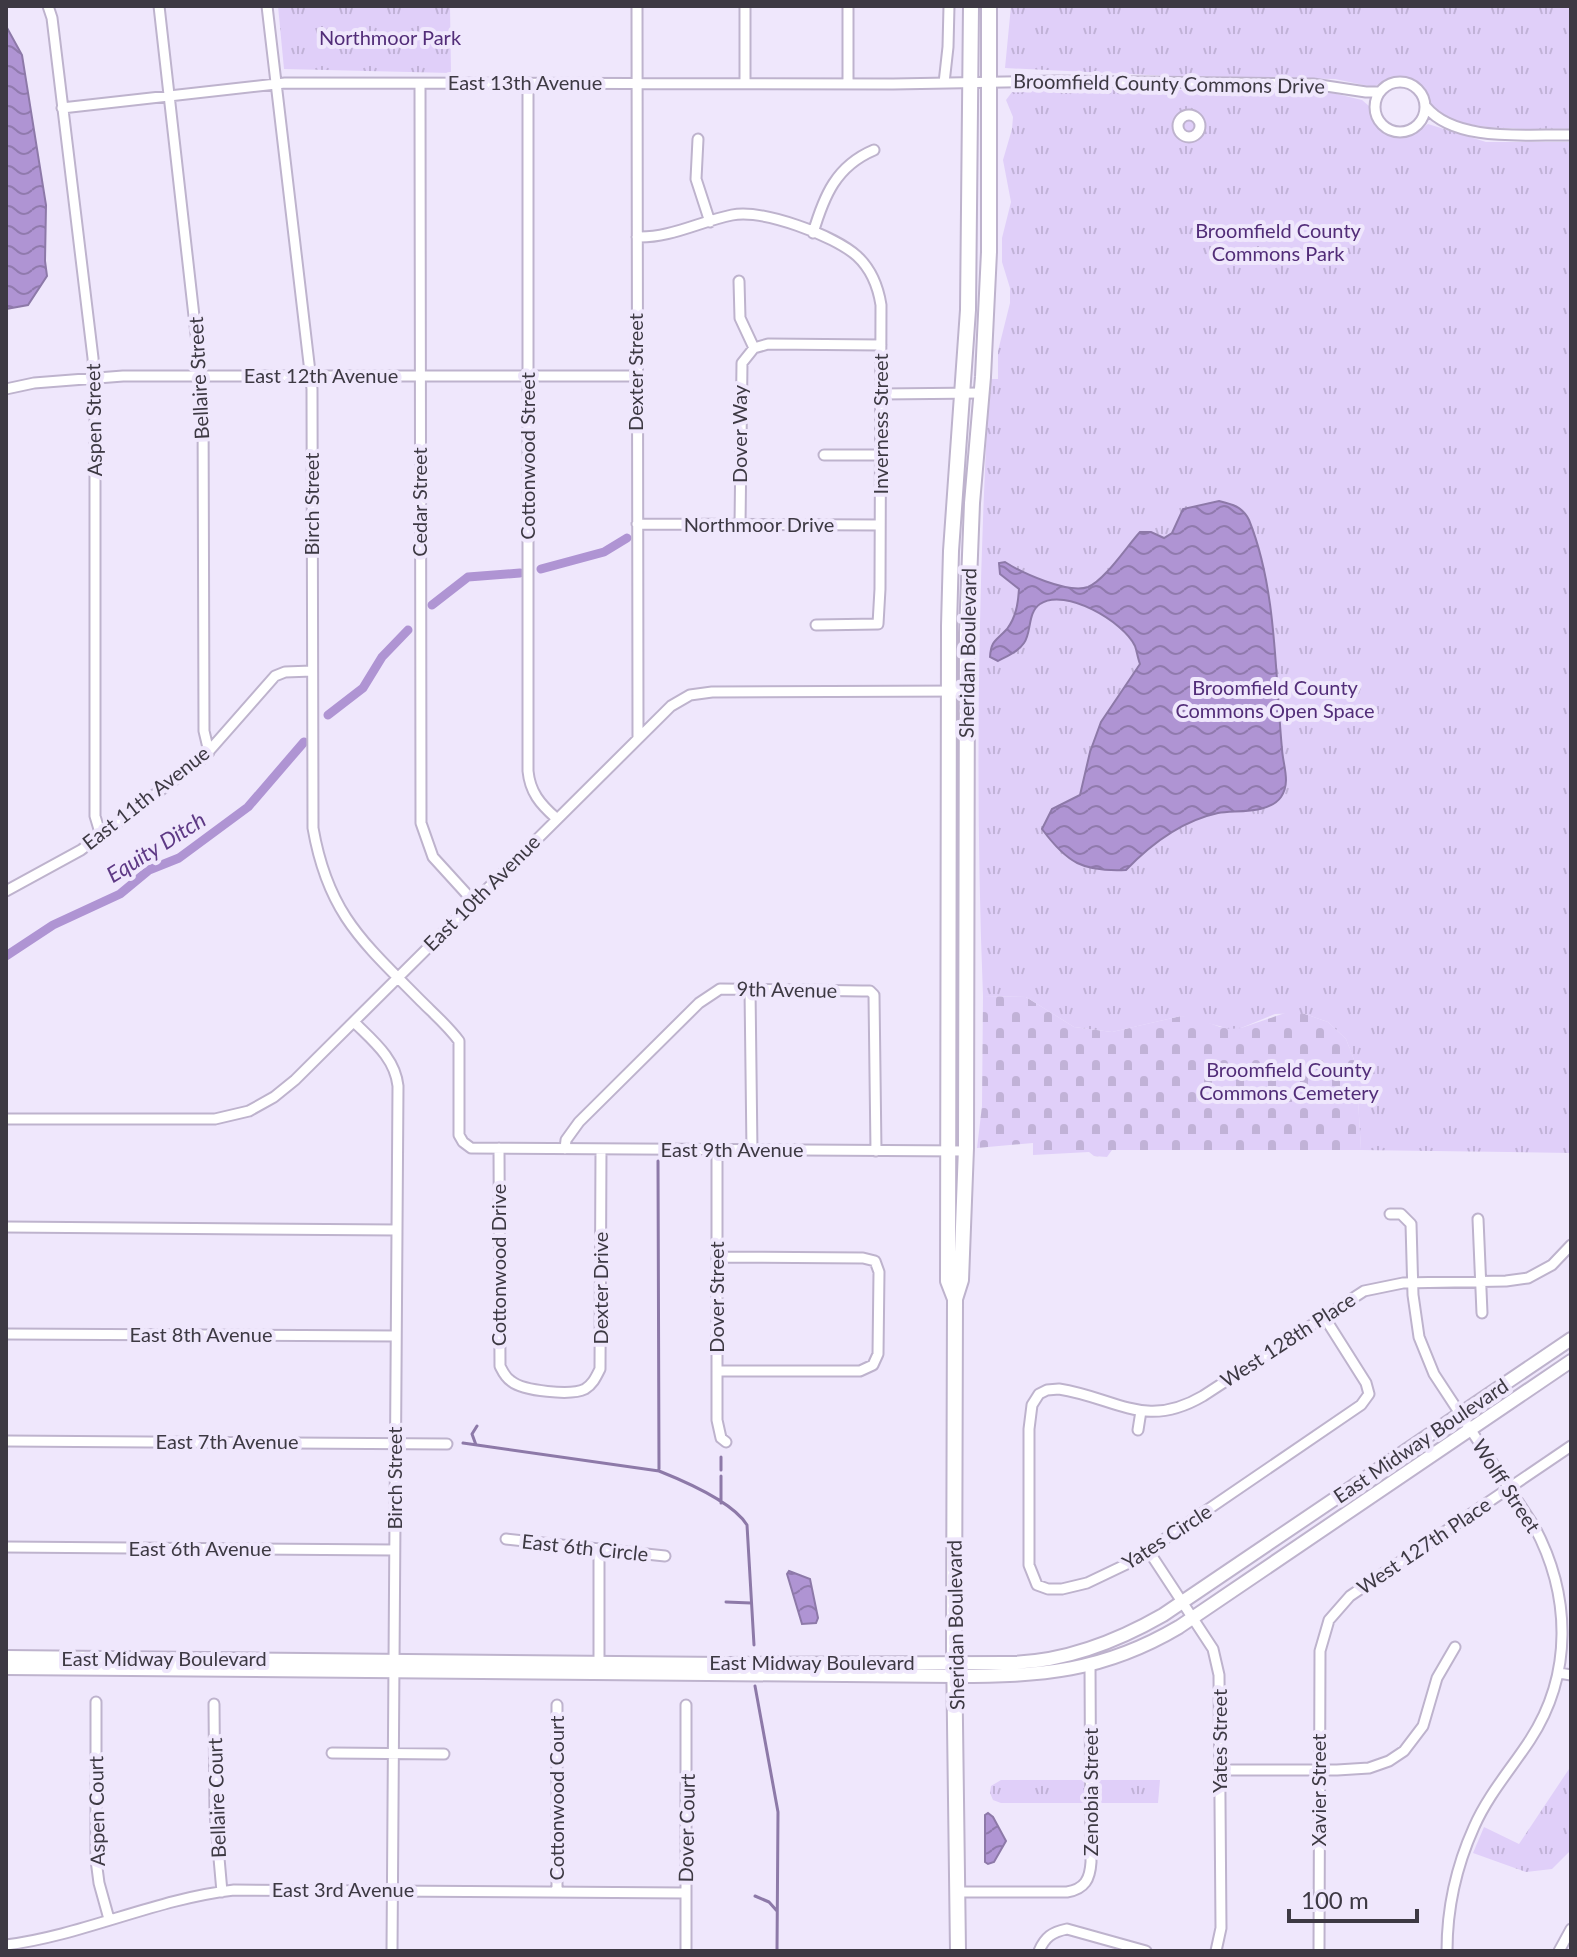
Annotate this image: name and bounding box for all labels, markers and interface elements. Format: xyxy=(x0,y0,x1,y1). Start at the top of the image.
park label: Northmoor Park xyxy=(319,25,462,49)
street label: Broomfield County Commons Drive xyxy=(1013,68,1325,98)
street label: East 13th Avenue xyxy=(448,70,602,94)
park label: Broomfield County Commons Park xyxy=(1195,218,1362,265)
street label: Dexter Street xyxy=(623,313,647,431)
street label: Bellaire Street xyxy=(183,316,213,440)
street label: Inverness Street xyxy=(868,353,892,495)
street label: Aspen Street xyxy=(80,363,106,477)
street label: East 12th Avenue xyxy=(244,363,398,387)
street label: Cottonwood Street xyxy=(515,372,539,540)
street label: Dover Way xyxy=(727,384,751,483)
street label: Cedar Street xyxy=(407,447,431,557)
street label: Birch Street xyxy=(299,453,323,555)
street label: Northmoor Drive xyxy=(684,512,834,536)
street label: Sheridan Boulevard xyxy=(954,568,980,738)
park label: Broomfield County Commons Open Space xyxy=(1175,675,1375,722)
street label: East 11th Avenue xyxy=(77,740,214,854)
water label: Equity Ditch xyxy=(101,805,210,888)
street label: East 10th Avenue xyxy=(418,829,544,955)
street label: 9th Avenue xyxy=(737,976,838,1002)
park label: Broomfield County Commons Cemetery xyxy=(1199,1057,1379,1104)
street label: East 9th Avenue xyxy=(661,1137,803,1161)
street label: Cottonwood Drive xyxy=(486,1184,510,1346)
street label: Dexter Drive xyxy=(588,1232,612,1344)
street label: Dover Street xyxy=(704,1241,728,1353)
street label: West 128th Place xyxy=(1216,1287,1359,1392)
street label: East 8th Avenue xyxy=(130,1322,272,1346)
street label: East Midway Boulevard xyxy=(1329,1373,1512,1508)
street label: Birch Street xyxy=(382,1427,406,1529)
street label: East 7th Avenue xyxy=(156,1429,298,1453)
street label: Wolff Street xyxy=(1468,1434,1546,1537)
street label: West 127th Place xyxy=(1352,1492,1495,1599)
street label: Yates Circle xyxy=(1117,1498,1216,1574)
street label: East 6th Circle xyxy=(521,1528,650,1566)
street label: East 6th Avenue xyxy=(129,1536,271,1560)
street label: Sheridan Boulevard xyxy=(942,1540,968,1710)
street label: East Midway Boulevard xyxy=(61,1646,267,1670)
street label: East Midway Boulevard xyxy=(709,1650,915,1674)
street label: Yates Street xyxy=(1207,1689,1231,1793)
street label: Cottonwood Court xyxy=(544,1715,568,1881)
street label: Zenobia Street xyxy=(1078,1728,1102,1856)
street label: Xavier Street xyxy=(1306,1734,1330,1846)
street label: Bellaire Court xyxy=(202,1738,230,1859)
street label: Aspen Court xyxy=(83,1756,109,1866)
street label: Dover Court xyxy=(673,1773,699,1883)
scale bar xyxy=(1289,1873,1417,1923)
street label: East 3rd Avenue xyxy=(272,1877,414,1901)
text: 100 m xyxy=(1301,1885,1369,1914)

